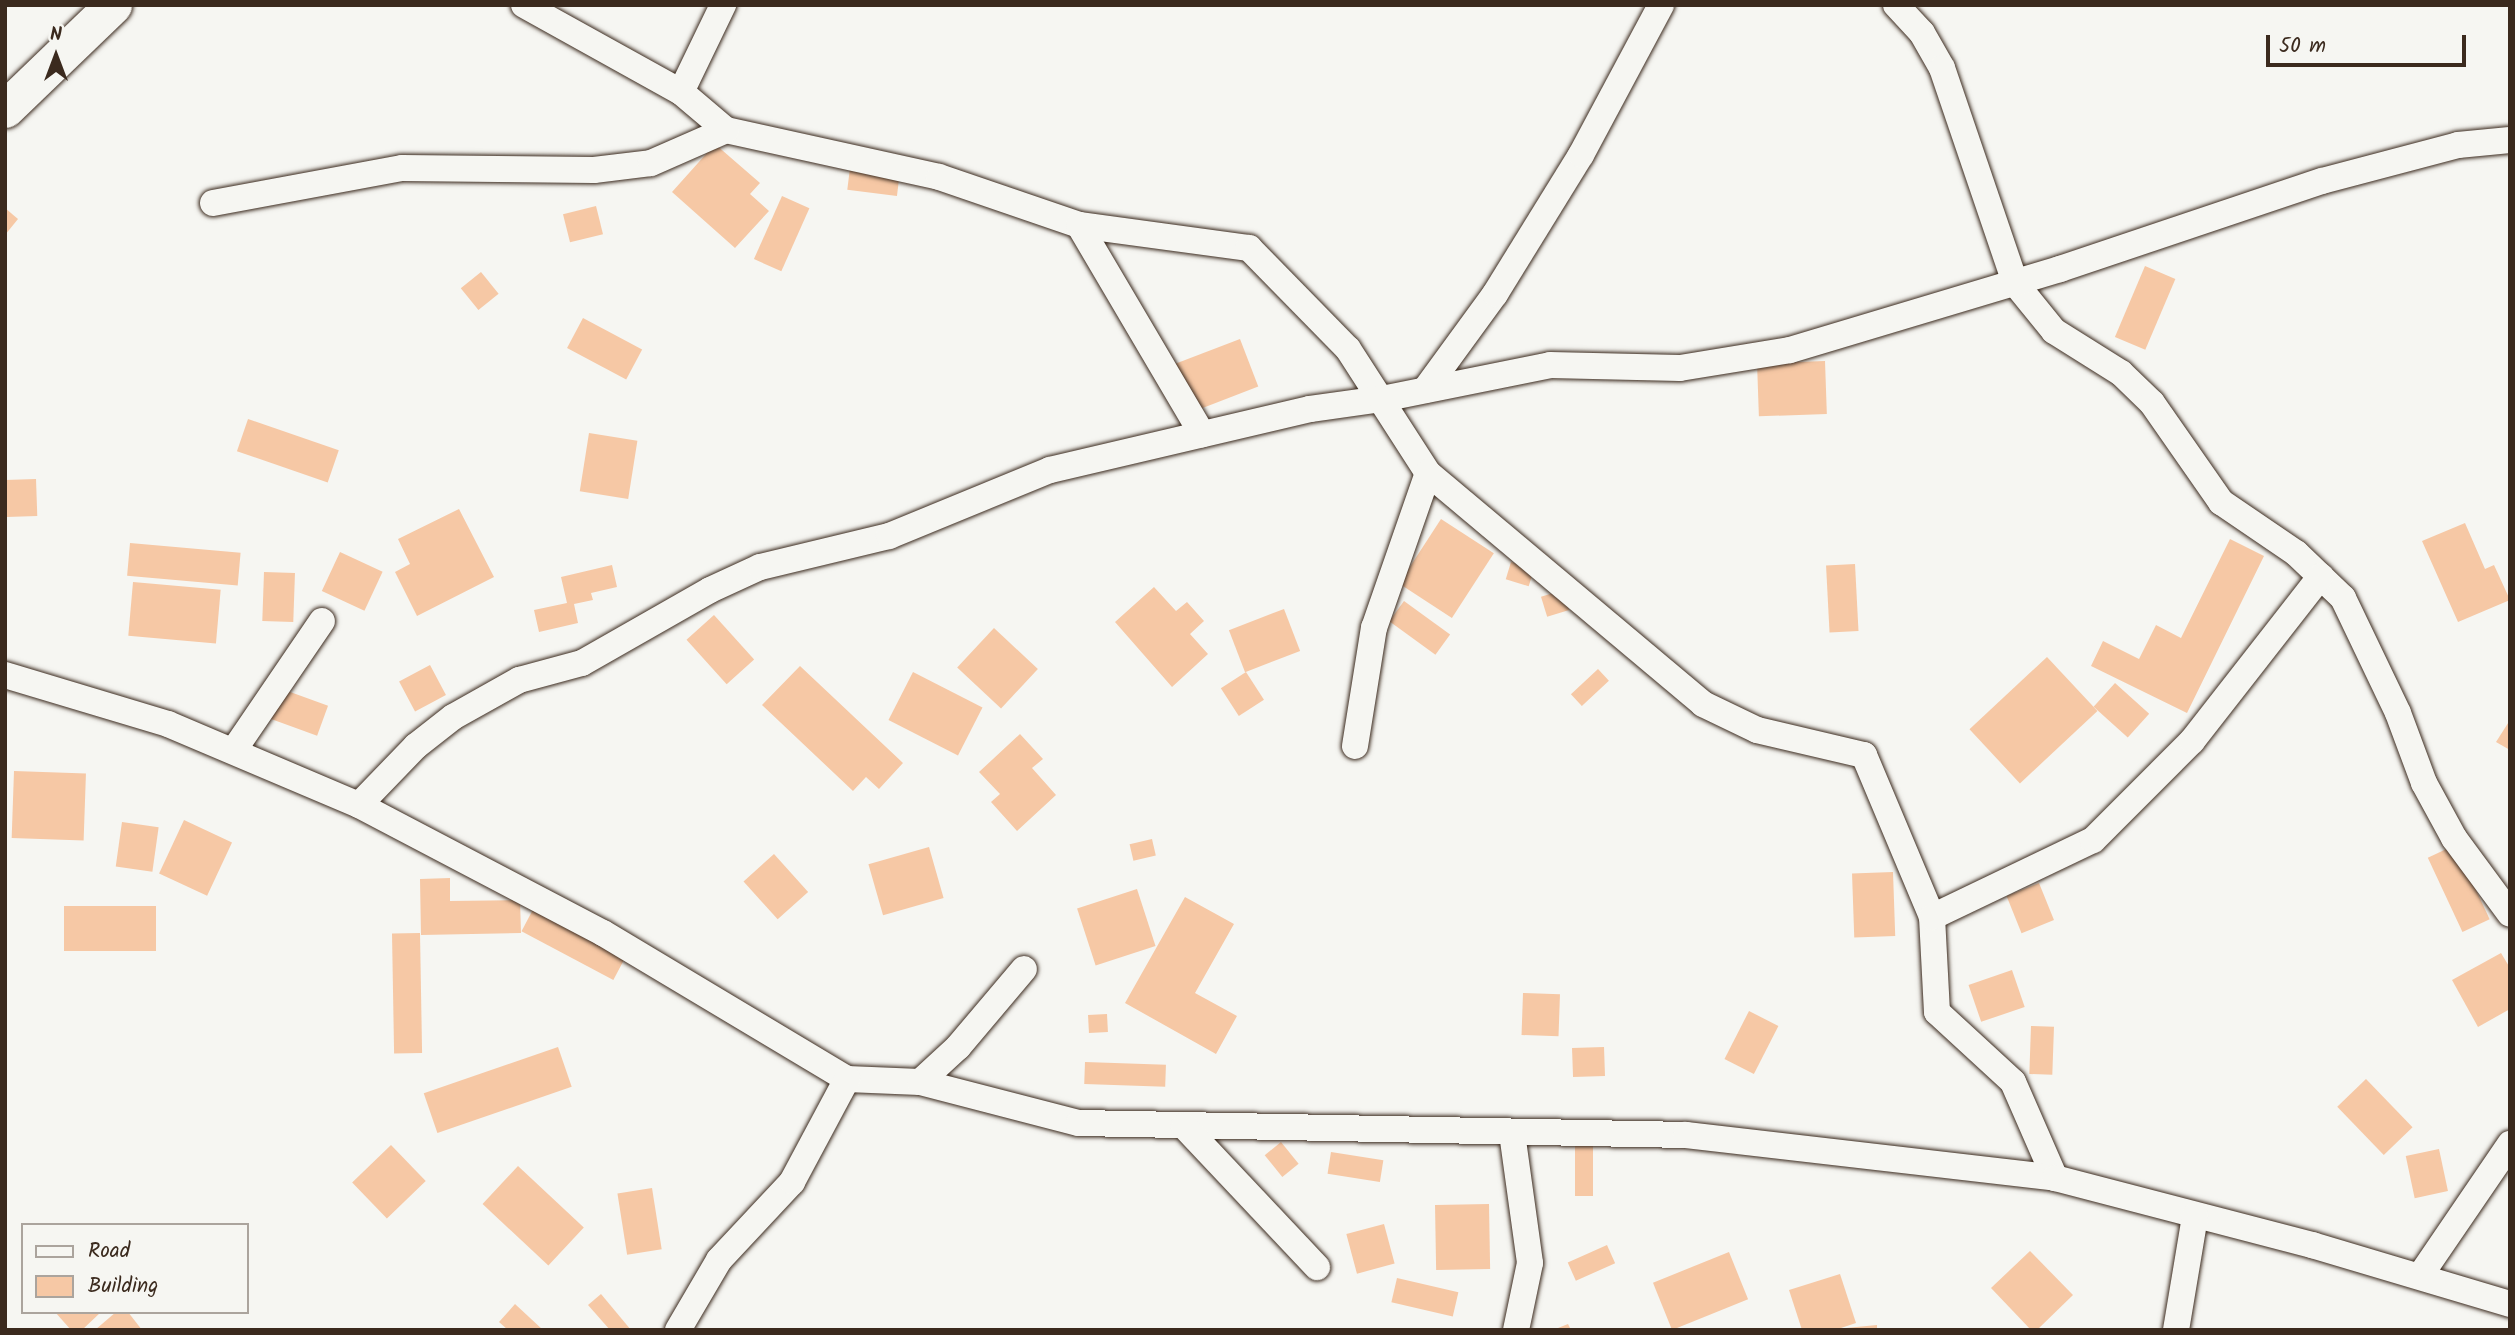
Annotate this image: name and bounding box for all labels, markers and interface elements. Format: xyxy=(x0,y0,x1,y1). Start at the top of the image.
text: N xyxy=(50,20,62,50)
north arrow xyxy=(21,21,91,91)
scale bar xyxy=(2270,21,2470,65)
text: 50 m xyxy=(2279,30,2326,63)
legend xyxy=(21,1223,248,1314)
text: Road xyxy=(88,1235,130,1268)
text: Building xyxy=(88,1270,158,1303)

